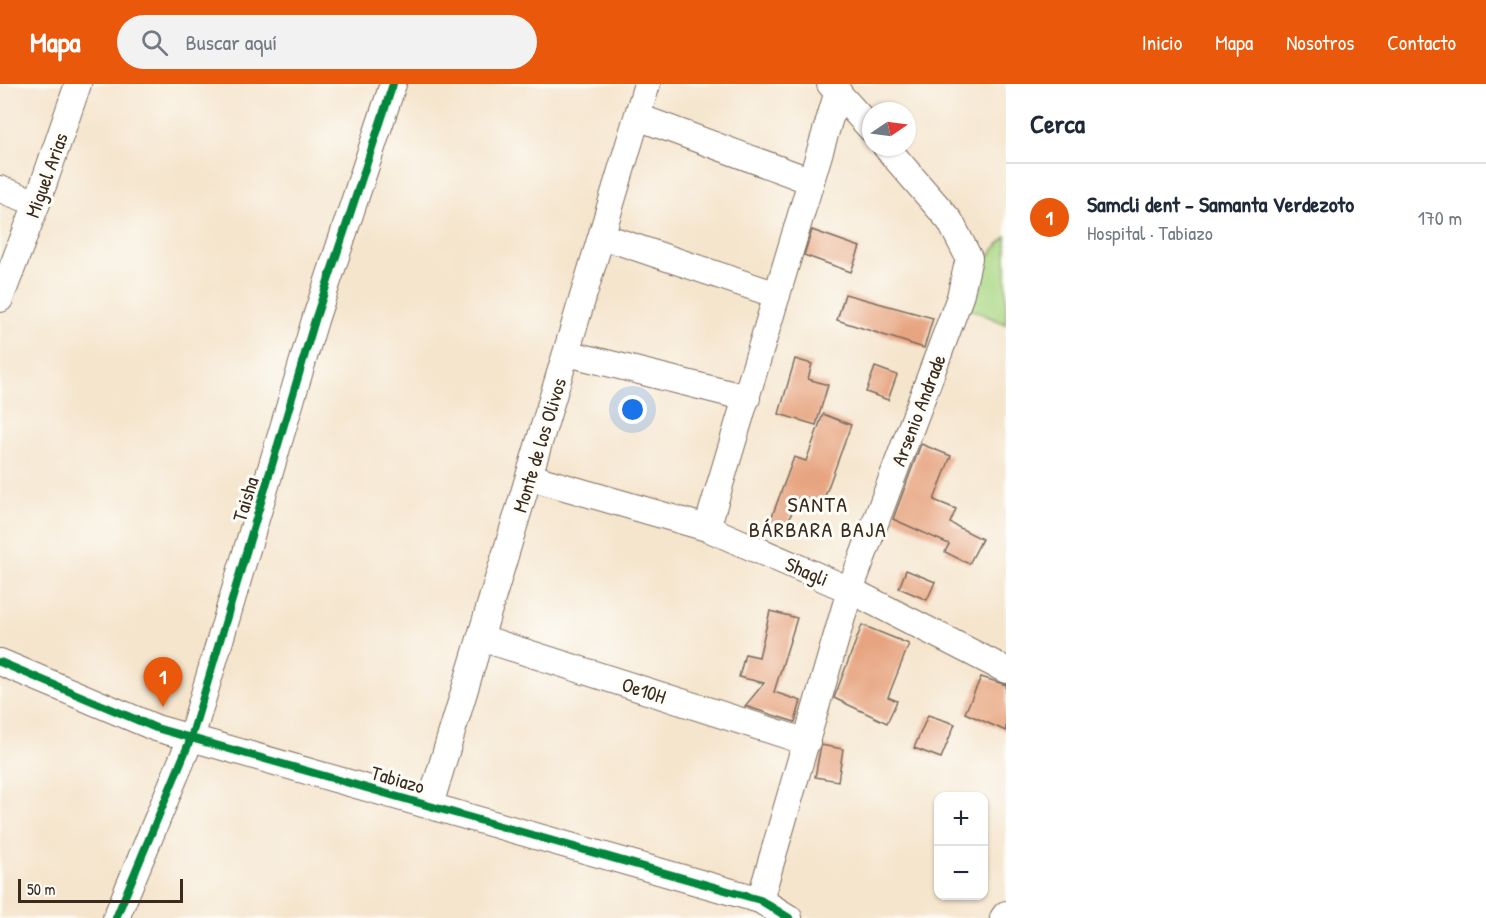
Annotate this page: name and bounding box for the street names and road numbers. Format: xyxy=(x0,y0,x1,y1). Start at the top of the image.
street label: Miguel Arias xyxy=(18,128,74,221)
street label: Arsenio Andrade xyxy=(884,350,952,470)
street label: Monte de los Olivos xyxy=(506,374,572,515)
street label: Taisha xyxy=(225,473,265,525)
street label: Shagli xyxy=(781,550,833,592)
street label: Oe10H xyxy=(619,670,669,710)
street label: Tabiazo xyxy=(368,759,428,799)

